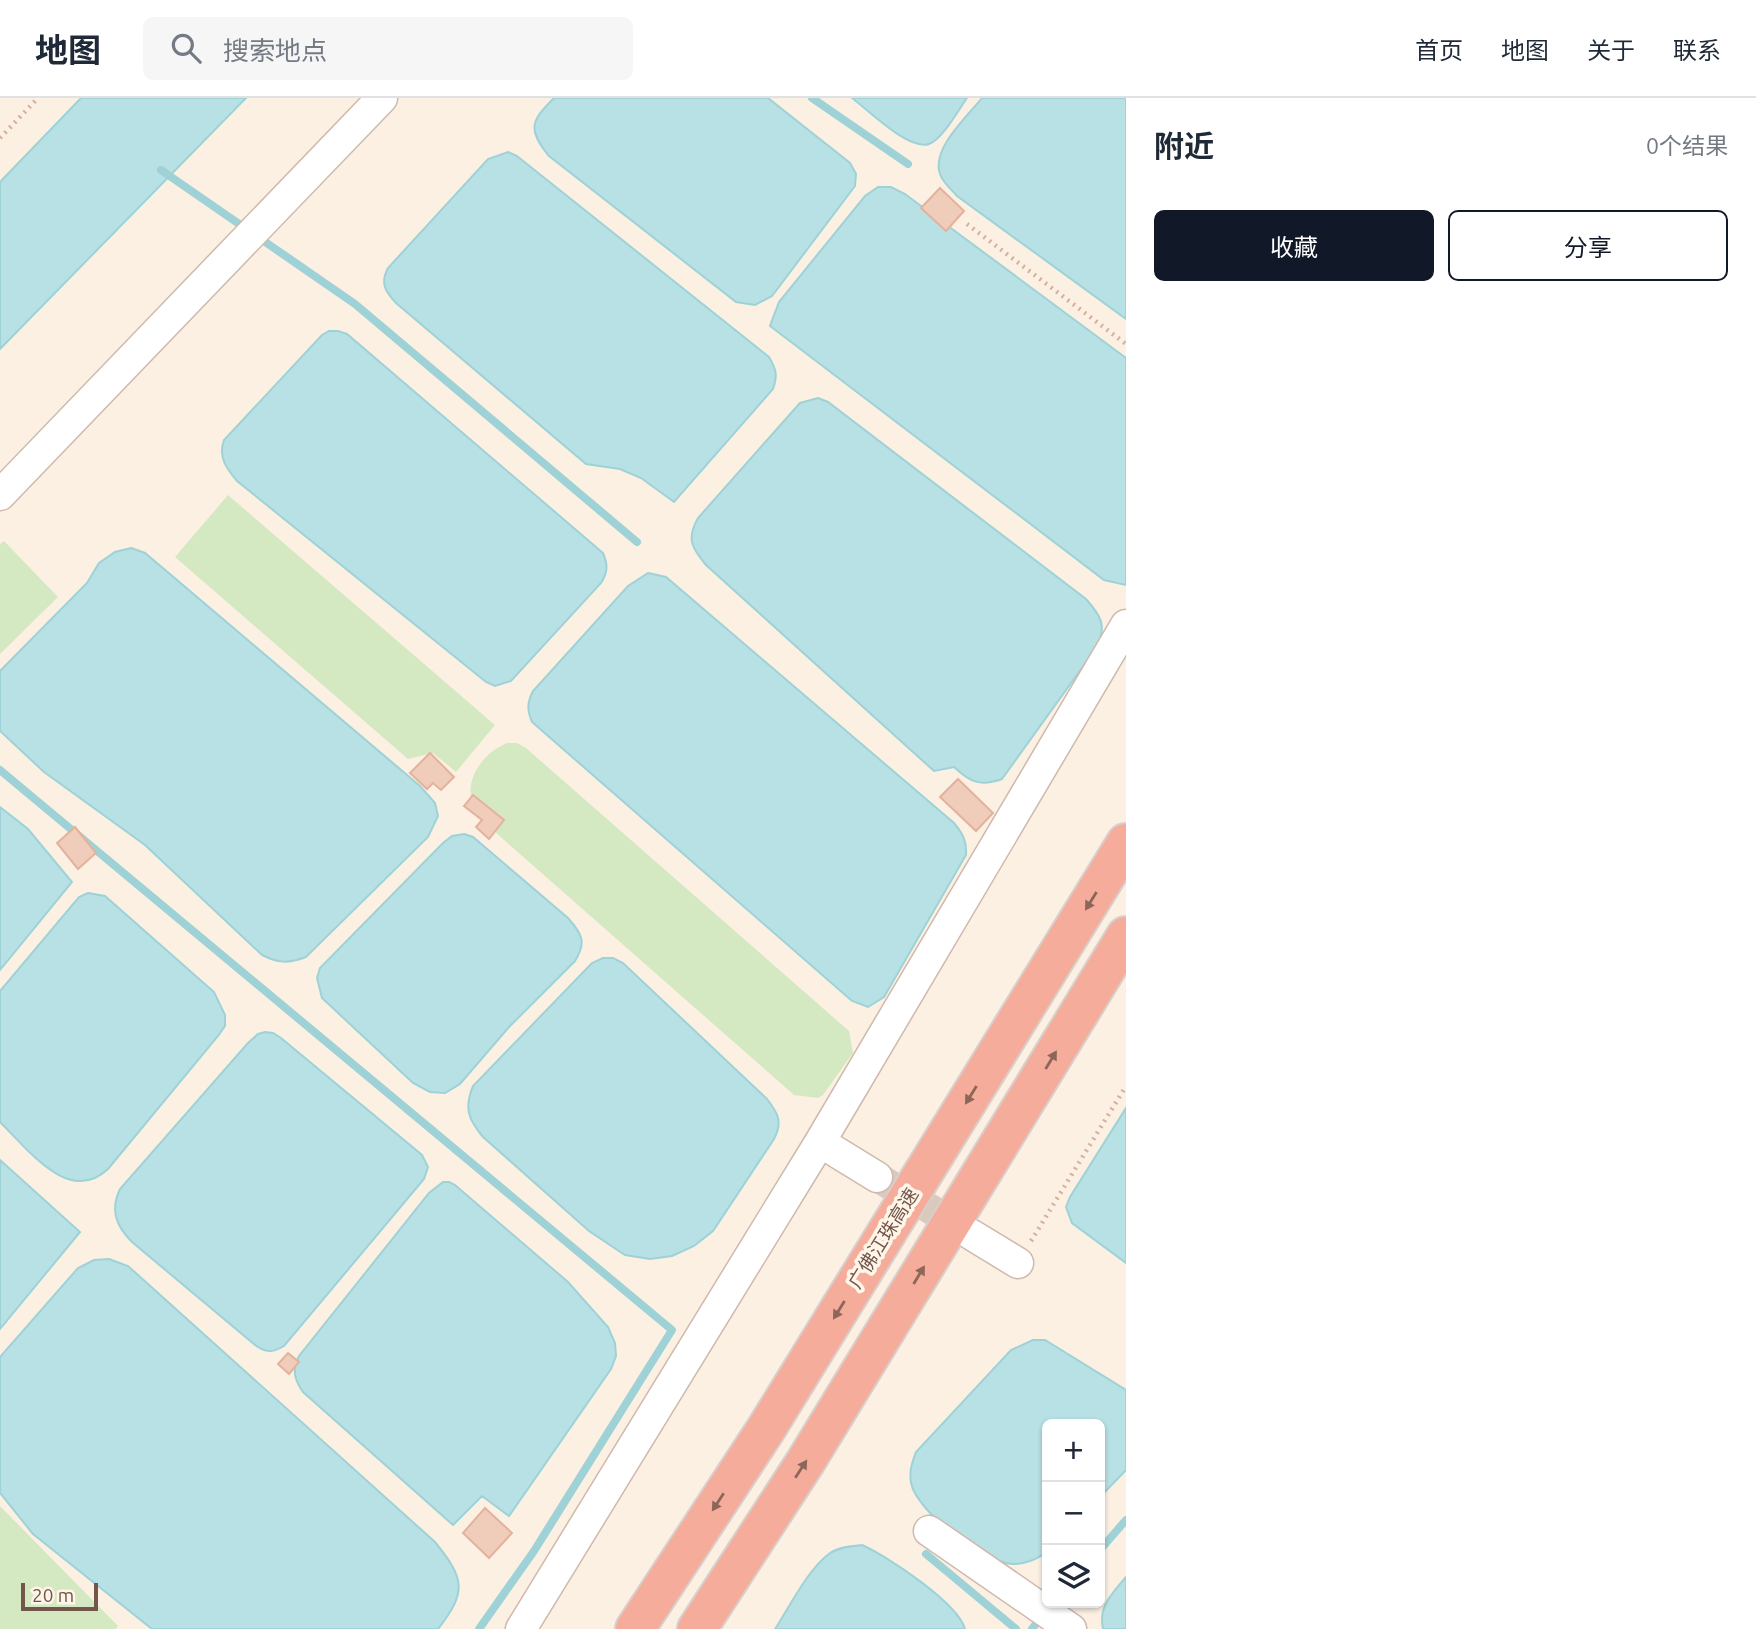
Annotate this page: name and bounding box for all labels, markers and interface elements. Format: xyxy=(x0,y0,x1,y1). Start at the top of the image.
search box xyxy=(143,17,633,80)
icon: search xyxy=(167,29,205,67)
text: 地图 xyxy=(35,31,101,68)
text: 搜索地点 xyxy=(223,36,327,65)
text: 首页 xyxy=(1415,37,1463,64)
text: 地图 xyxy=(1501,37,1549,64)
text: 关于 xyxy=(1587,37,1635,64)
text: 联系 xyxy=(1673,37,1721,64)
text: 附近 xyxy=(1154,129,1214,163)
text: 0个结果 xyxy=(1646,133,1728,158)
button: 收藏 xyxy=(1154,210,1434,281)
button: 分享 xyxy=(1448,210,1728,281)
one-way arrow xyxy=(1084,892,1097,911)
one-way arrow xyxy=(1044,1050,1057,1069)
one-way arrow xyxy=(965,1086,978,1105)
street label: 广佛江珠高速 xyxy=(843,1184,923,1292)
one-way arrow xyxy=(913,1266,926,1285)
one-way arrow xyxy=(833,1300,846,1319)
map controls xyxy=(1042,1419,1105,1608)
button: + xyxy=(1042,1419,1105,1482)
one-way arrow xyxy=(794,1459,807,1479)
button: − xyxy=(1042,1482,1105,1545)
one-way arrow xyxy=(711,1493,725,1511)
button: layers xyxy=(1042,1545,1105,1608)
scale bar xyxy=(21,1580,98,1612)
text: 20 m xyxy=(32,1584,74,1606)

